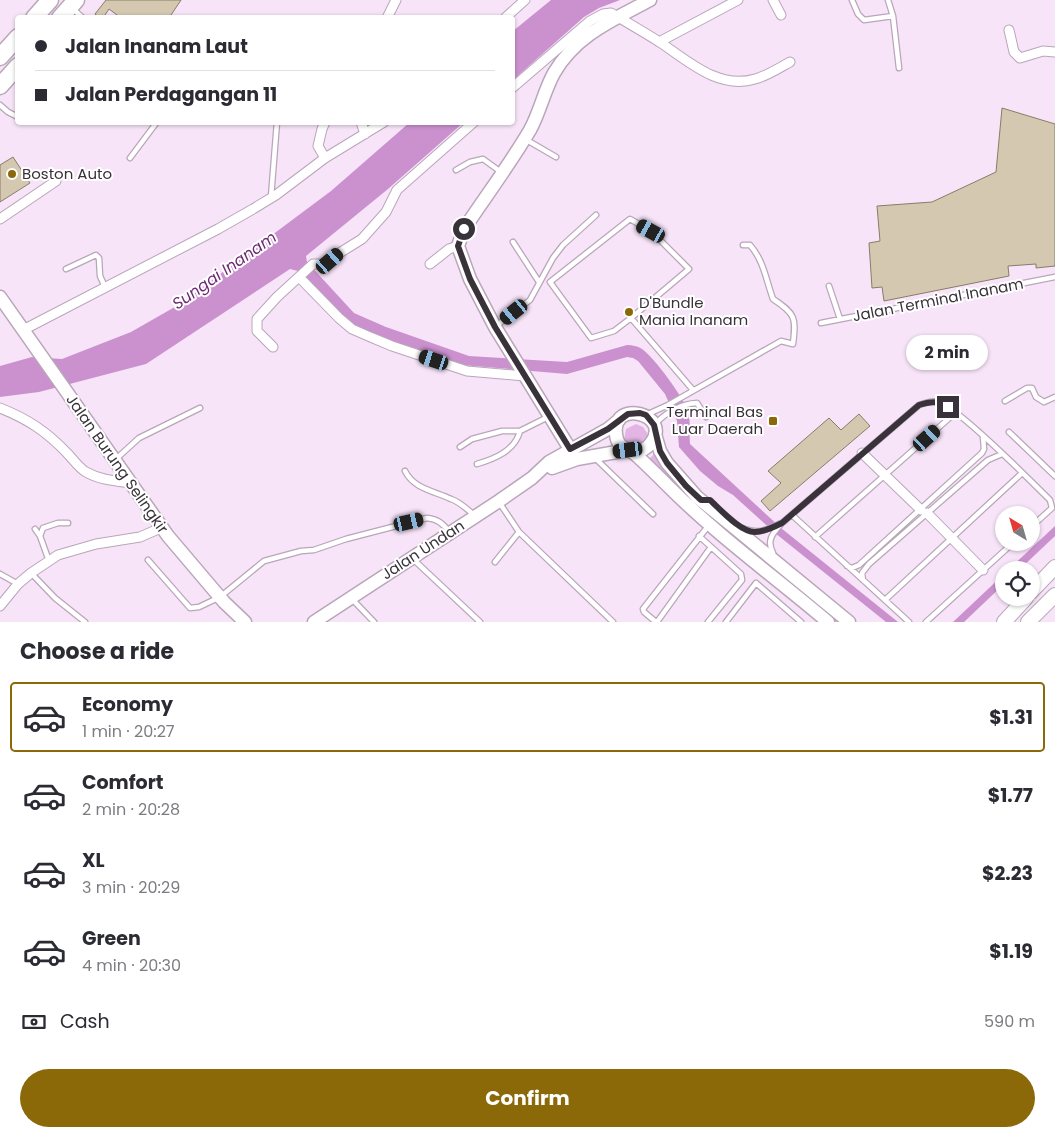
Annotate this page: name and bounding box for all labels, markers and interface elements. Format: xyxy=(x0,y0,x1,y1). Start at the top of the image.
text: Jalan Inanam Laut xyxy=(65,33,248,60)
text: Jalan Perdagangan 11 xyxy=(65,81,277,108)
place label: Boston Auto xyxy=(22,163,112,184)
marker: Boston Auto xyxy=(6,168,18,180)
car xyxy=(634,217,667,245)
route start xyxy=(453,218,475,240)
water label: Sungai Inanam xyxy=(167,226,281,315)
car xyxy=(313,245,346,277)
street label: Jalan Terminal Inanam xyxy=(851,273,1025,326)
place label: D'Bundle Mania Inanam xyxy=(639,292,748,330)
car xyxy=(497,297,530,327)
marker: D'Bundle Mania Inanam xyxy=(623,306,635,318)
callout: 2 min xyxy=(907,334,989,370)
text: 2 min xyxy=(925,341,969,364)
car xyxy=(417,348,450,372)
street label: Jalan Burung Selingkir xyxy=(61,390,174,538)
route end xyxy=(937,396,959,418)
place label: Terminal Bas Luar Daerah xyxy=(666,401,763,439)
marker: Terminal Bas Luar Daerah xyxy=(767,415,779,427)
car xyxy=(910,422,943,454)
car xyxy=(612,441,643,459)
north arrow xyxy=(995,506,1040,551)
map controls xyxy=(995,506,1040,606)
car xyxy=(392,511,425,533)
street label: Jalan Undan xyxy=(377,515,468,584)
button: locate xyxy=(995,561,1040,606)
text: Choose a ride xyxy=(20,636,174,667)
text: Economy xyxy=(82,691,173,718)
icon: car xyxy=(22,695,67,740)
text: $1.31 xyxy=(989,704,1033,731)
text: 1 min · 20:27 xyxy=(82,720,175,743)
text: Comfort xyxy=(82,769,164,796)
icon: car xyxy=(22,773,67,818)
text: $1.77 xyxy=(988,782,1033,809)
text: 2 min · 20:28 xyxy=(82,798,180,821)
text: XL xyxy=(82,847,105,874)
icon: car xyxy=(22,851,67,896)
text: $2.23 xyxy=(982,860,1033,887)
text: 3 min · 20:29 xyxy=(82,876,180,899)
text: Green xyxy=(82,925,141,952)
icon: car xyxy=(22,929,67,974)
text: $1.19 xyxy=(989,938,1033,965)
text: 4 min · 20:30 xyxy=(82,954,181,977)
icon: cash xyxy=(20,1008,48,1036)
text: Cash xyxy=(60,1008,110,1035)
text: 590 m xyxy=(984,1010,1035,1033)
button: Confirm xyxy=(20,1069,1035,1127)

